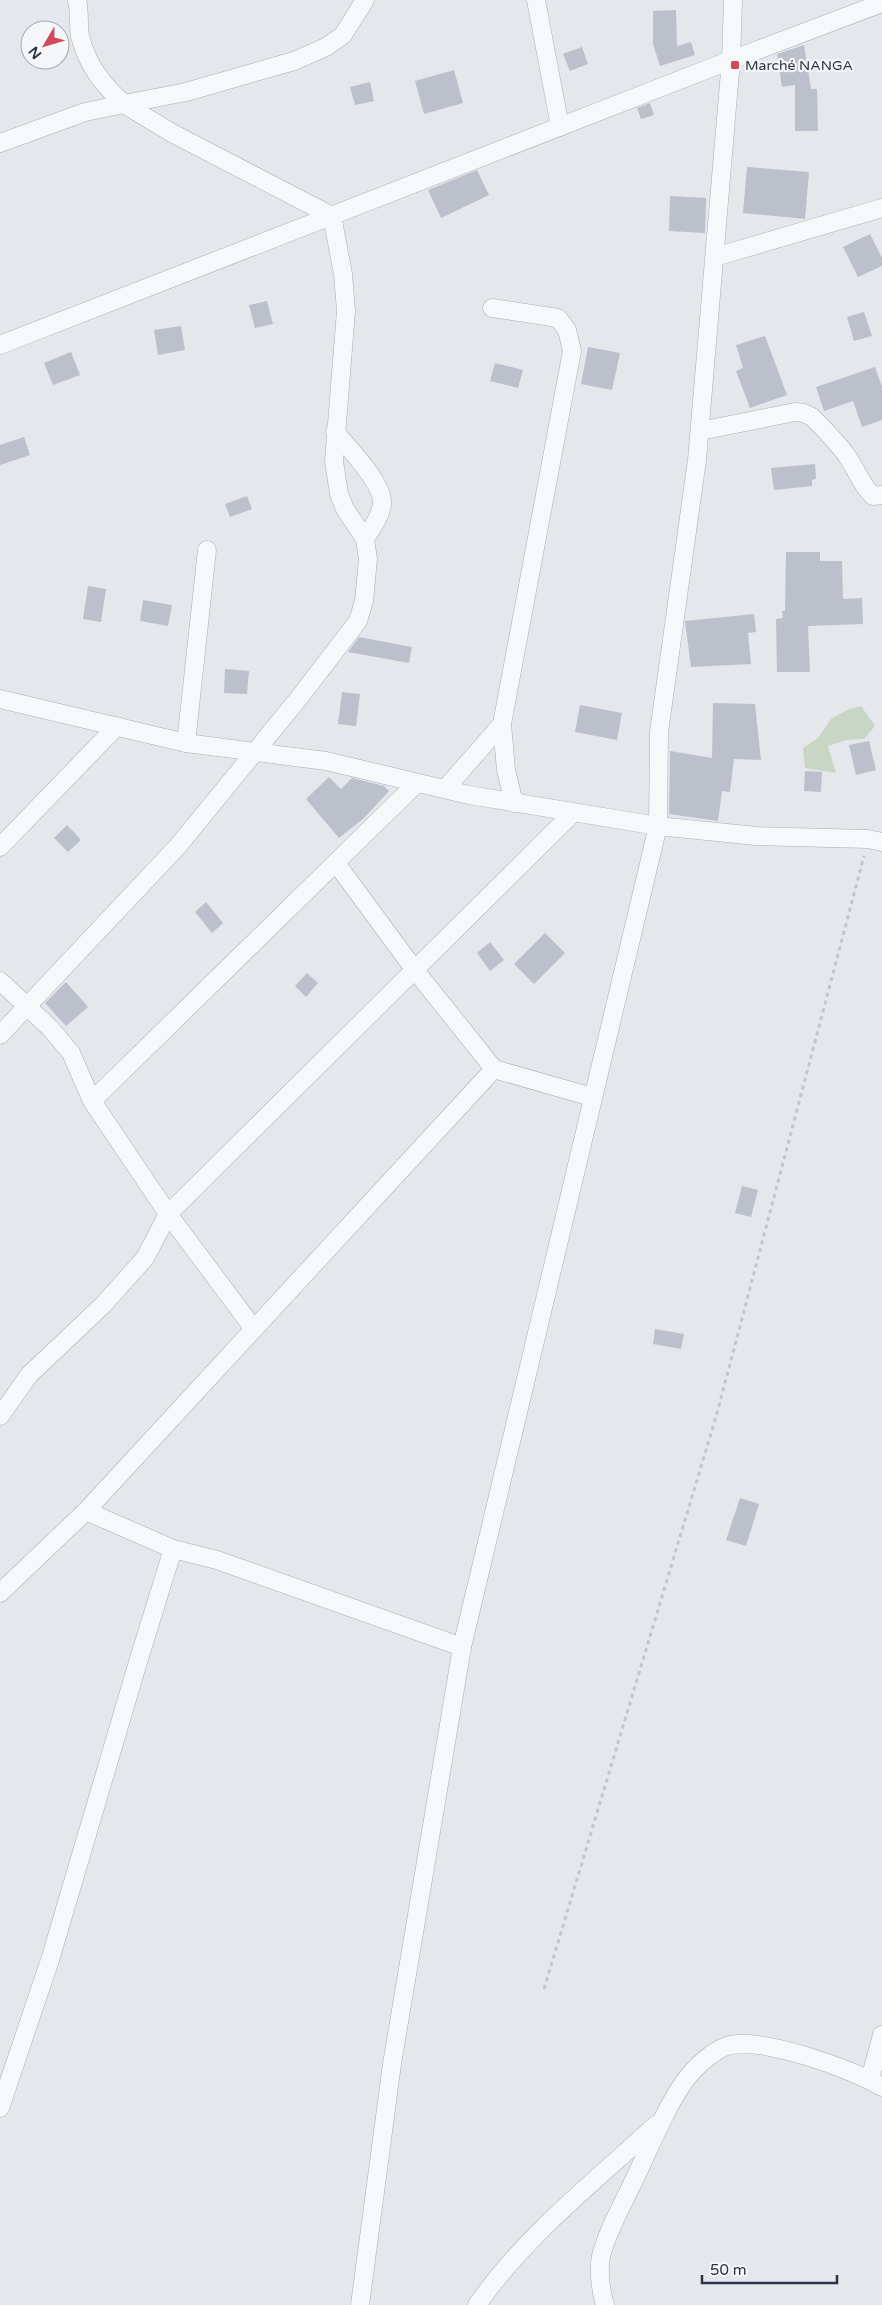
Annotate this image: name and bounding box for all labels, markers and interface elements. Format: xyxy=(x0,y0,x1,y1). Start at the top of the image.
north arrow xyxy=(20,20,70,70)
text: N xyxy=(25,43,45,62)
place label: Marché NANGA xyxy=(745,57,853,74)
marker: Marché NANGA xyxy=(729,59,741,71)
scale bar xyxy=(702,2252,837,2284)
text: 50 m xyxy=(710,2261,747,2279)

